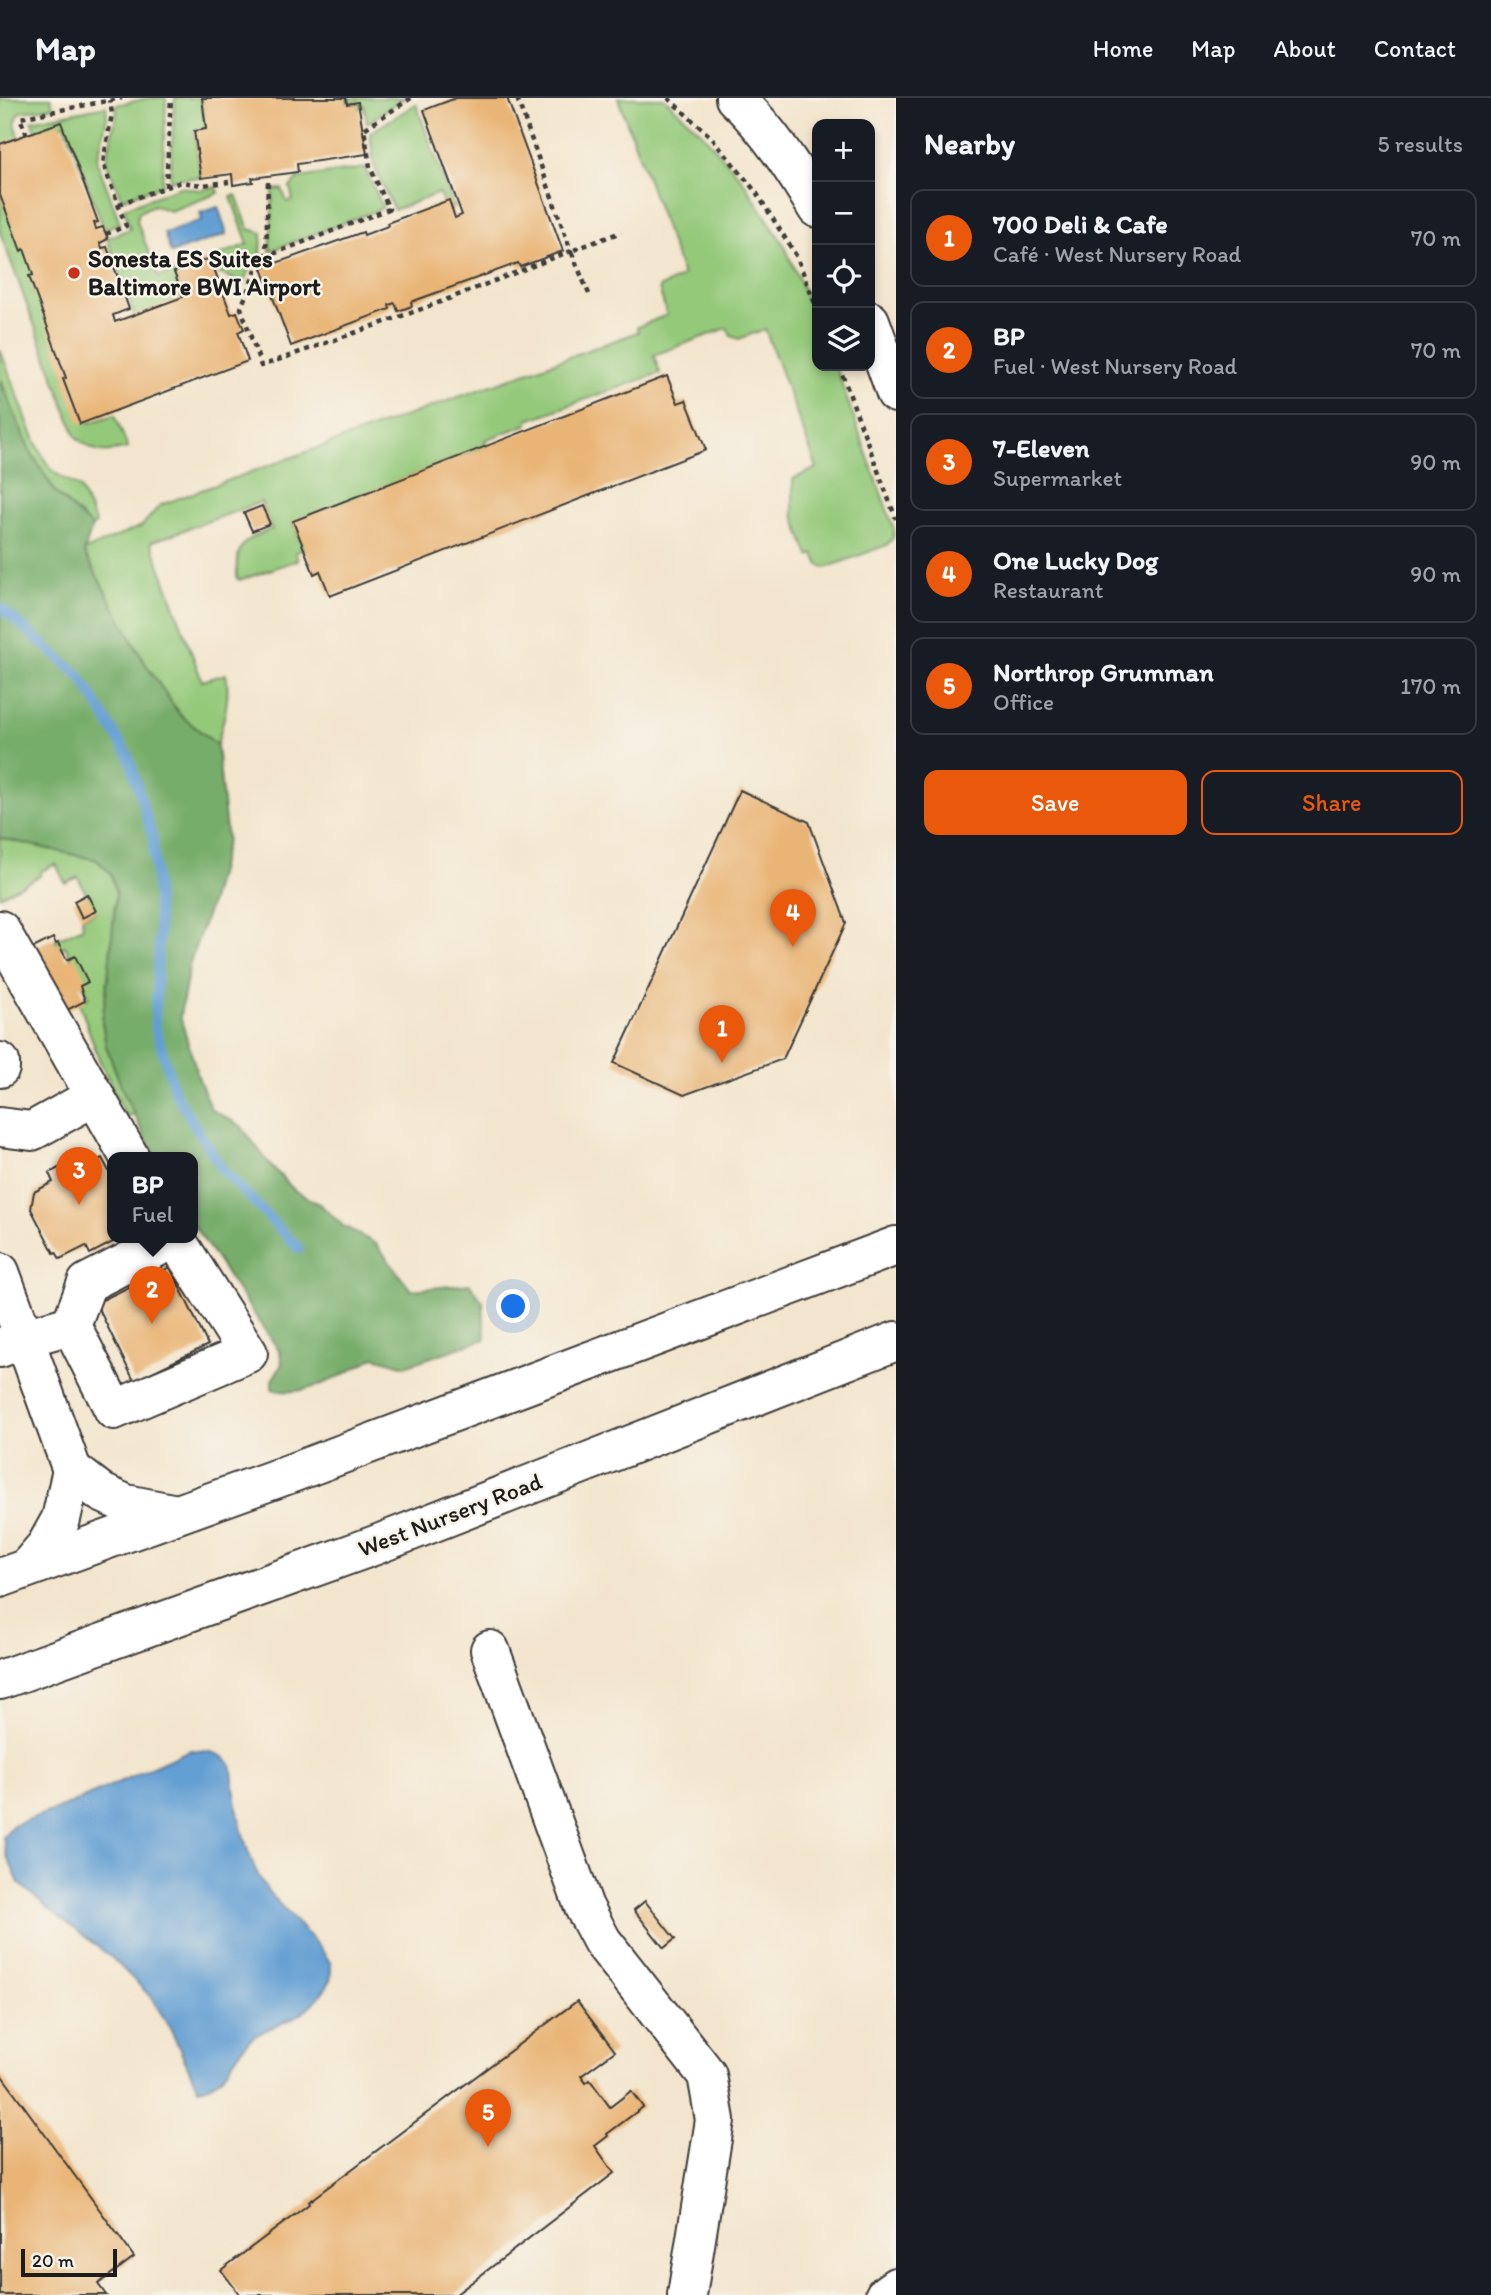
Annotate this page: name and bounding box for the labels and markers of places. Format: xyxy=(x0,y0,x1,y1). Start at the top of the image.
place label: Sonesta ES Suites Baltimore BWI Airport xyxy=(88,244,321,302)
marker: Sonesta ES Suites Baltimore BWI Airport xyxy=(66,265,82,281)
pin: 4 xyxy=(770,889,816,947)
pin: 1 xyxy=(699,1005,745,1063)
pin: 3 xyxy=(56,1147,102,1205)
pin: 2 xyxy=(129,1266,175,1324)
pin: 5 xyxy=(465,2089,511,2147)

